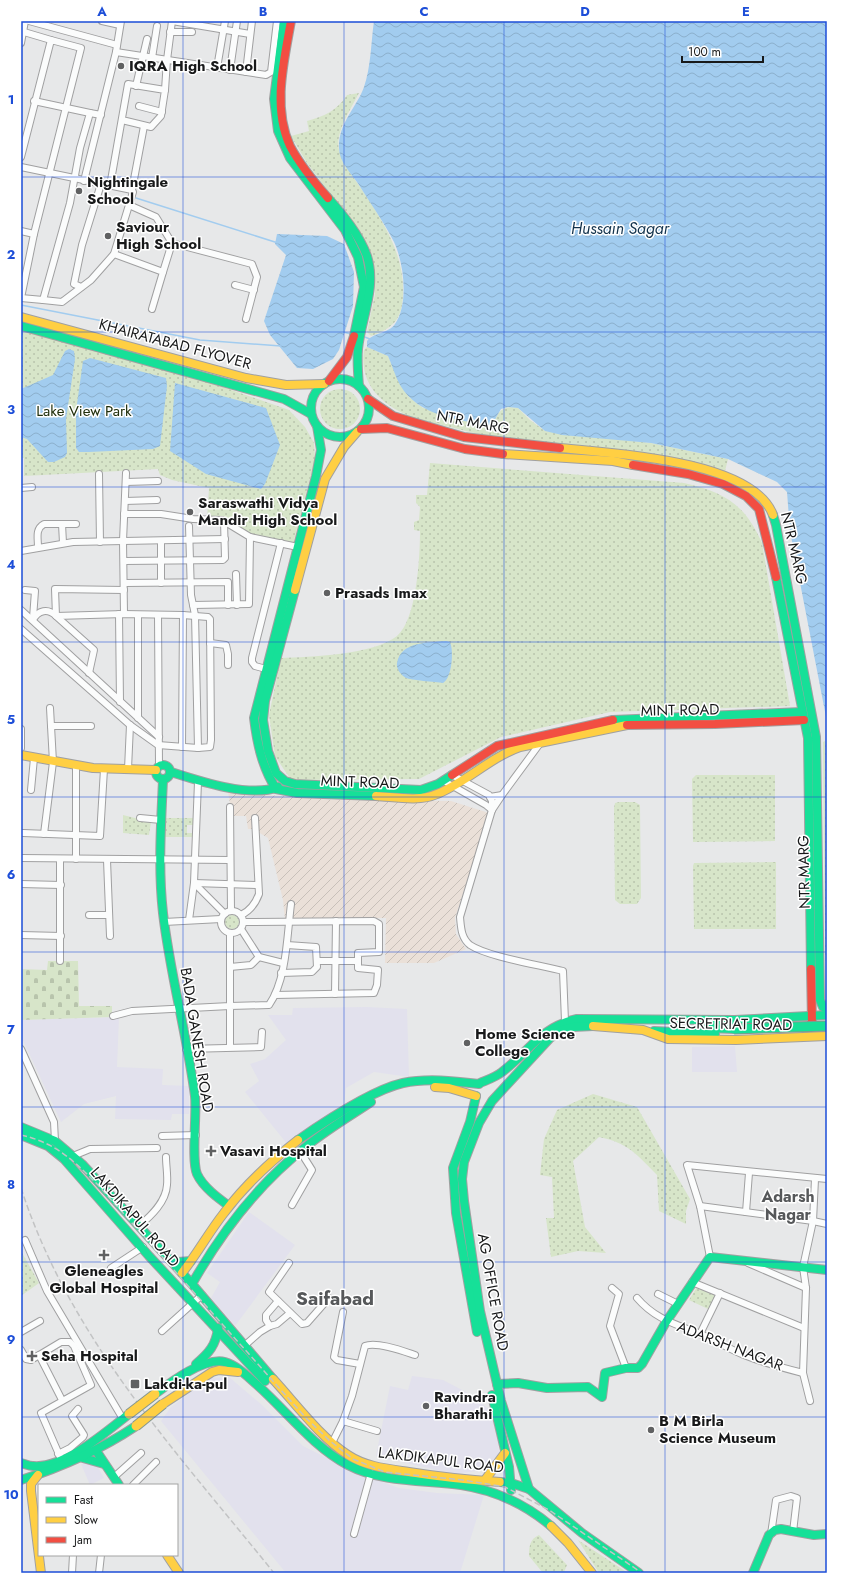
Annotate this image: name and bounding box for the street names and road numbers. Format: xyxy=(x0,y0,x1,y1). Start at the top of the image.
street label: KHAIRATABAD FLYOVER xyxy=(96,313,254,375)
street label: NTR MARG xyxy=(435,404,511,440)
street label: NTR MARG xyxy=(775,510,813,586)
street label: MINT ROAD xyxy=(640,698,720,722)
street label: MINT ROAD xyxy=(320,770,400,794)
street label: NTR MARG xyxy=(792,835,816,909)
street label: BADA GANESH ROAD xyxy=(175,966,219,1114)
street label: SECRETRIAT ROAD xyxy=(669,1012,793,1036)
street label: LAKDIKAPUL ROAD xyxy=(85,1162,185,1272)
street label: AG OFFICE ROAD xyxy=(472,1231,514,1353)
street label: ADARSH NAGAR xyxy=(674,1316,787,1377)
street label: LAKDIKAPUL ROAD xyxy=(377,1441,505,1479)

